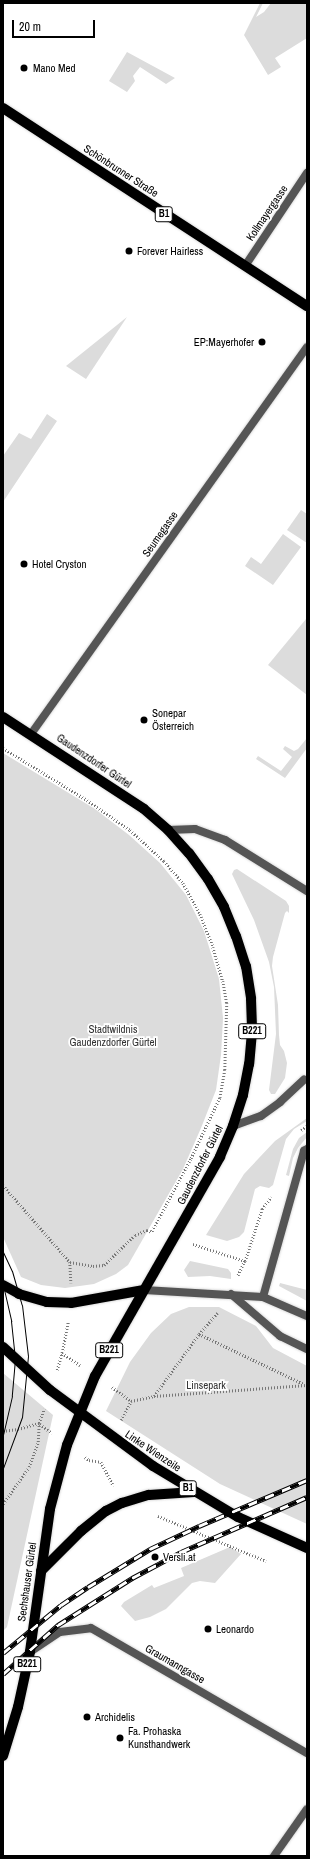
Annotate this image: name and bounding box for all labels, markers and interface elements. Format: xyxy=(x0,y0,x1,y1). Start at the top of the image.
scale bar xyxy=(14,12,97,38)
text: 20 m xyxy=(19,19,41,35)
place label: Mano Med xyxy=(33,61,76,75)
marker: Mano Med xyxy=(18,62,30,74)
street label: Schönbrunner Straße xyxy=(81,142,161,200)
street label: Kollmayergasse xyxy=(244,183,290,243)
road number: B1 xyxy=(154,206,174,222)
place label: Forever Hairless xyxy=(137,244,203,258)
marker: Forever Hairless xyxy=(124,246,134,256)
place label: EP:Mayerhofer xyxy=(194,335,254,349)
marker: EP:Mayerhofer xyxy=(257,337,267,347)
street label: Seumegasse xyxy=(139,509,181,559)
place label: Hotel Cryston xyxy=(32,557,87,571)
marker: Hotel Cryston xyxy=(19,559,29,569)
place label: Sonepar Österreich xyxy=(152,707,194,733)
marker: Sonepar Österreich xyxy=(139,715,149,725)
street label: Gaudenzdorfer Gürtel xyxy=(54,731,134,791)
park label: Stadtwildnis Gaudenzdorfer Gürtel xyxy=(69,1023,157,1049)
road number: B221 xyxy=(238,1023,266,1039)
street label: Gaudenzdorfer Gürtel xyxy=(174,1123,226,1207)
road number: B221 xyxy=(95,1342,123,1358)
park label: Linsepark xyxy=(186,1378,226,1392)
street label: Linke Wienzeile xyxy=(122,1427,184,1475)
road number: B1 xyxy=(178,1480,198,1496)
street label: Sechshauser Gürtel xyxy=(15,1542,39,1622)
place label: Versli.at xyxy=(163,1550,196,1564)
marker: Versli.at xyxy=(150,1552,160,1562)
place label: Leonardo xyxy=(216,1622,254,1636)
marker: Leonardo xyxy=(203,1624,213,1634)
street label: Graumanngasse xyxy=(143,1642,207,1686)
road number: B221 xyxy=(13,1656,41,1672)
place label: Archidelis xyxy=(95,1710,135,1724)
marker: Archidelis xyxy=(82,1712,92,1722)
place label: Fa. Prohaska Kunsthandwerk xyxy=(128,1725,190,1751)
marker: Fa. Prohaska Kunsthandwerk xyxy=(115,1733,125,1743)

